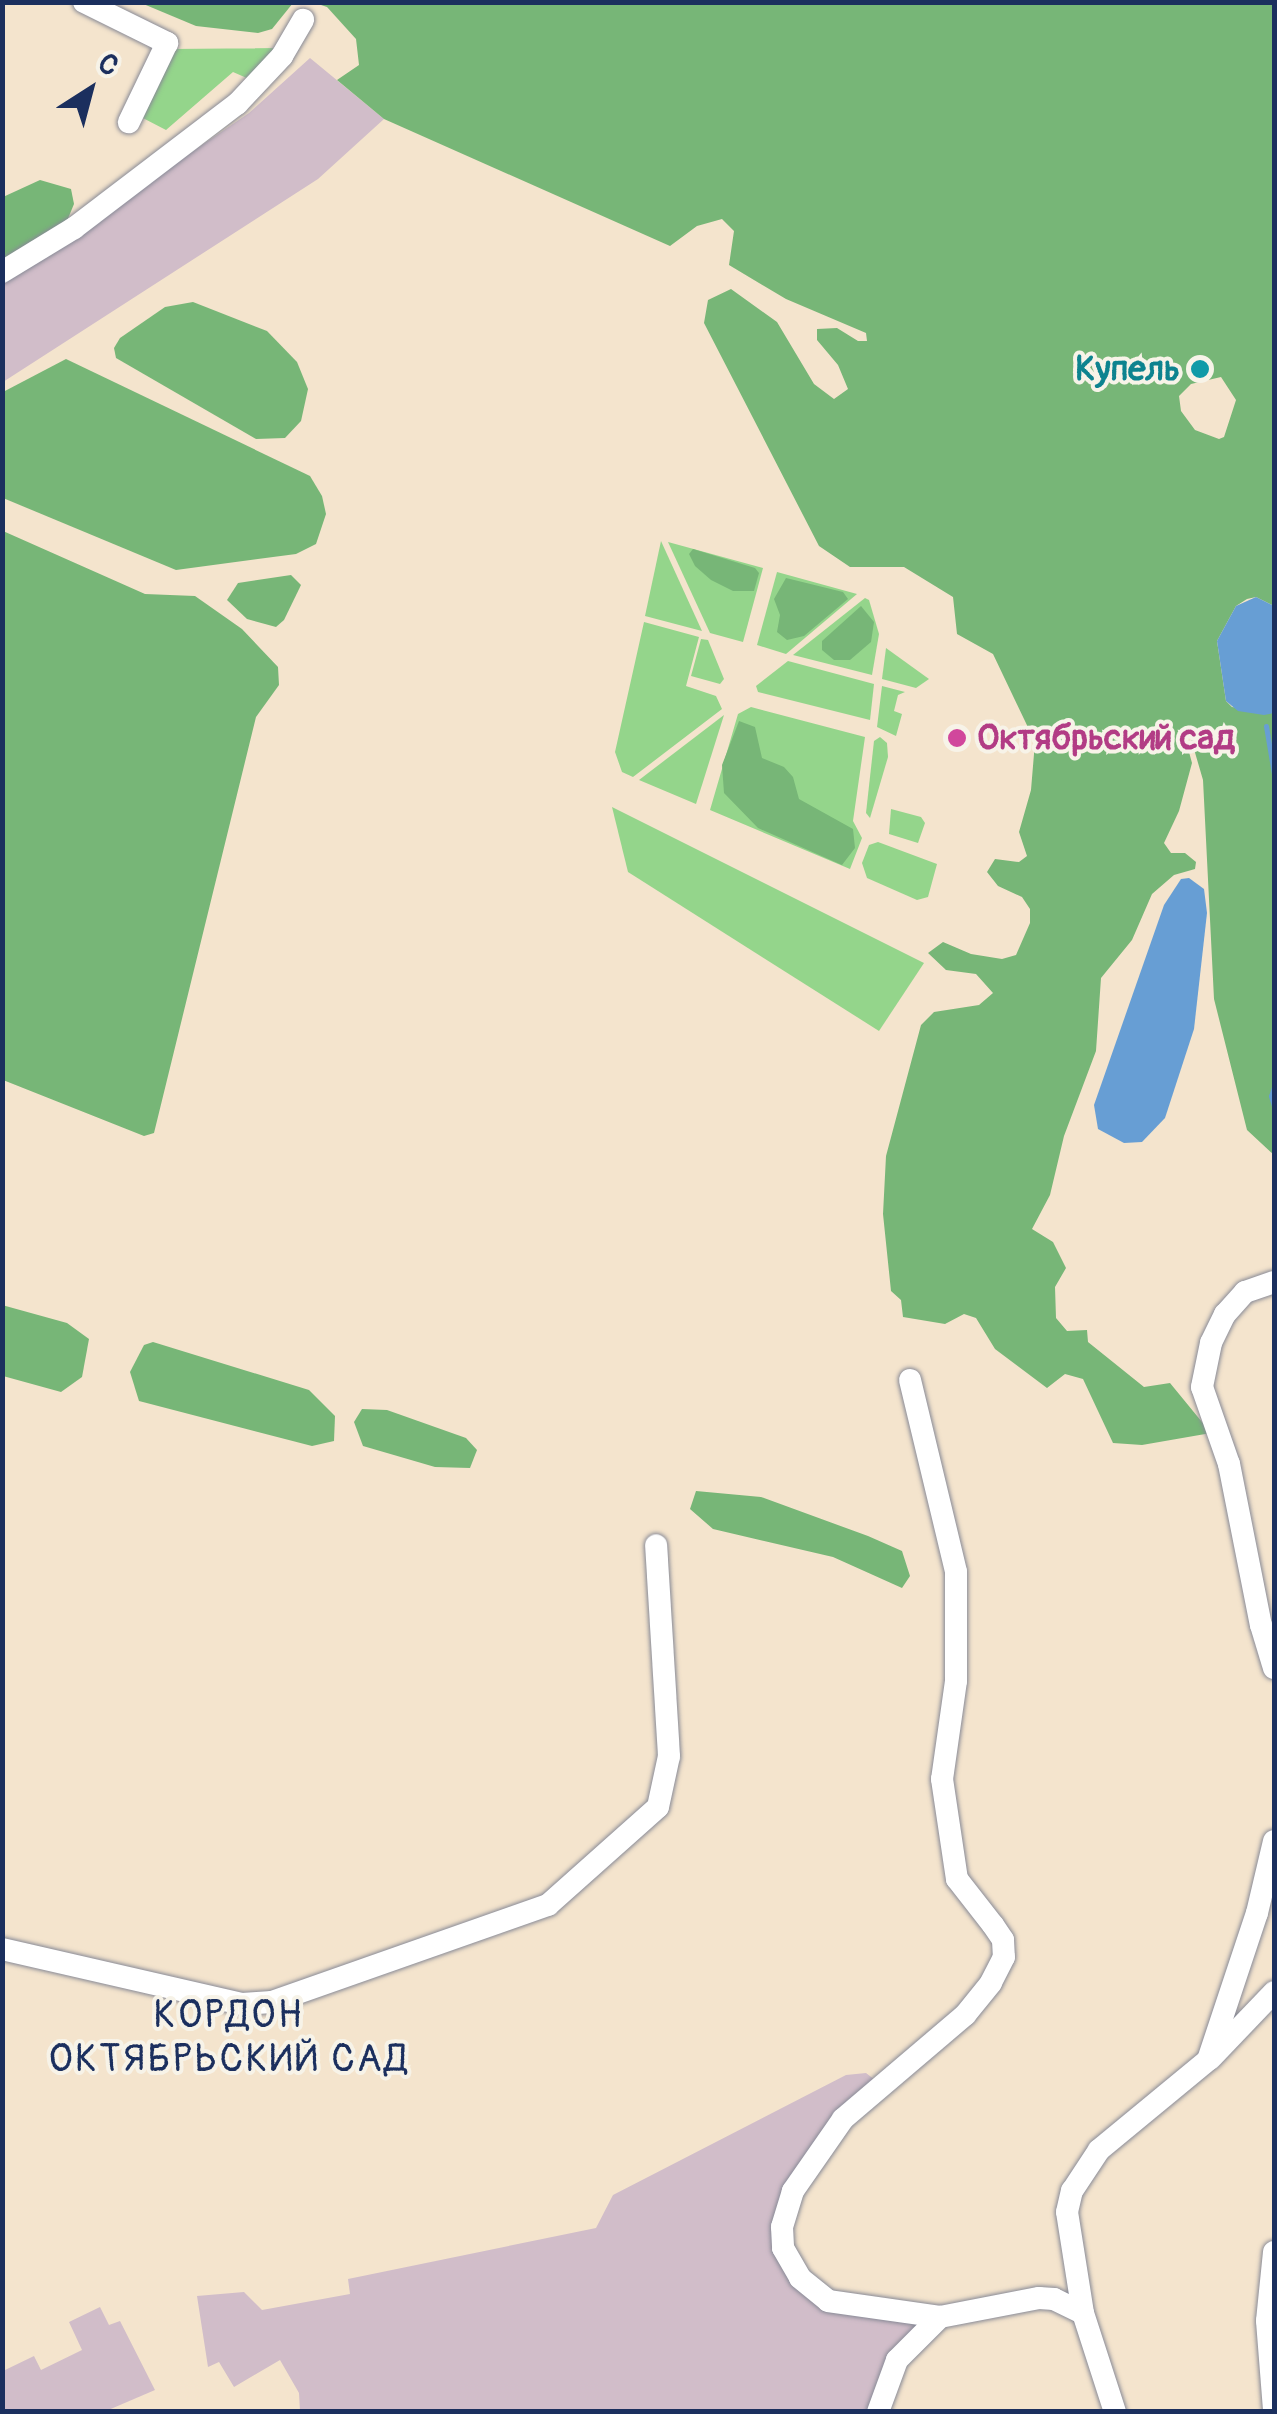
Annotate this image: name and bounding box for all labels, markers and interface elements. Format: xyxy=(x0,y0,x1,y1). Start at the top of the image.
north arrow xyxy=(40,40,140,140)
text: С xyxy=(91,46,125,85)
place label: Купель xyxy=(1075,348,1180,390)
marker: Купель xyxy=(1189,358,1211,380)
place label: Октябрьский сад xyxy=(977,717,1235,759)
marker: Октябрьский сад xyxy=(946,727,968,749)
district label: КОРДОН ОКТЯБРЬСКИЙ САД xyxy=(48,1993,410,2082)

